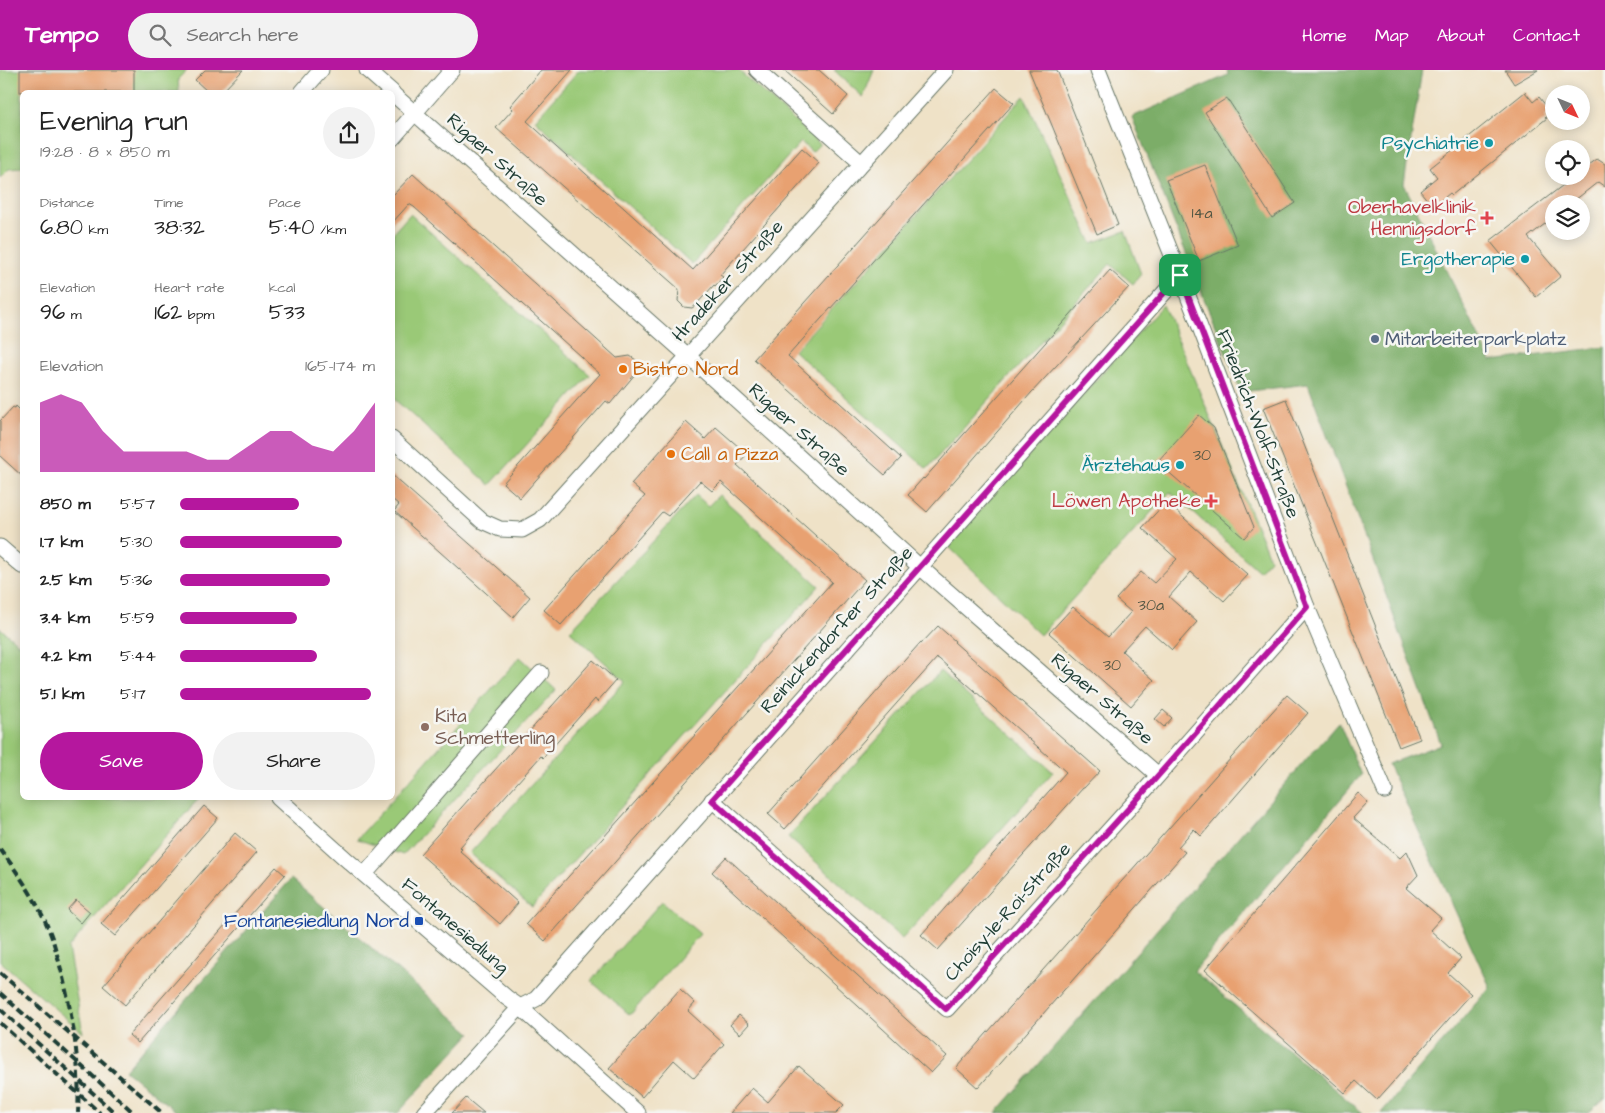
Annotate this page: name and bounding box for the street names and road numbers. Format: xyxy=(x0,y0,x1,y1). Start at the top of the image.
street label: Rigaer Straße xyxy=(440,107,554,214)
street label: Hradeker Straße xyxy=(666,214,790,348)
street label: Friedrich-Wolf-Straße xyxy=(1210,326,1306,522)
street label: Rigaer Straße xyxy=(742,377,856,484)
street label: Reinickendorfer Straße xyxy=(754,540,920,720)
street label: Rigaer Straße xyxy=(1044,647,1159,752)
street label: Choisy-le-Roi-Straße xyxy=(938,837,1078,988)
street label: Fontanesiedlung xyxy=(395,872,515,981)

